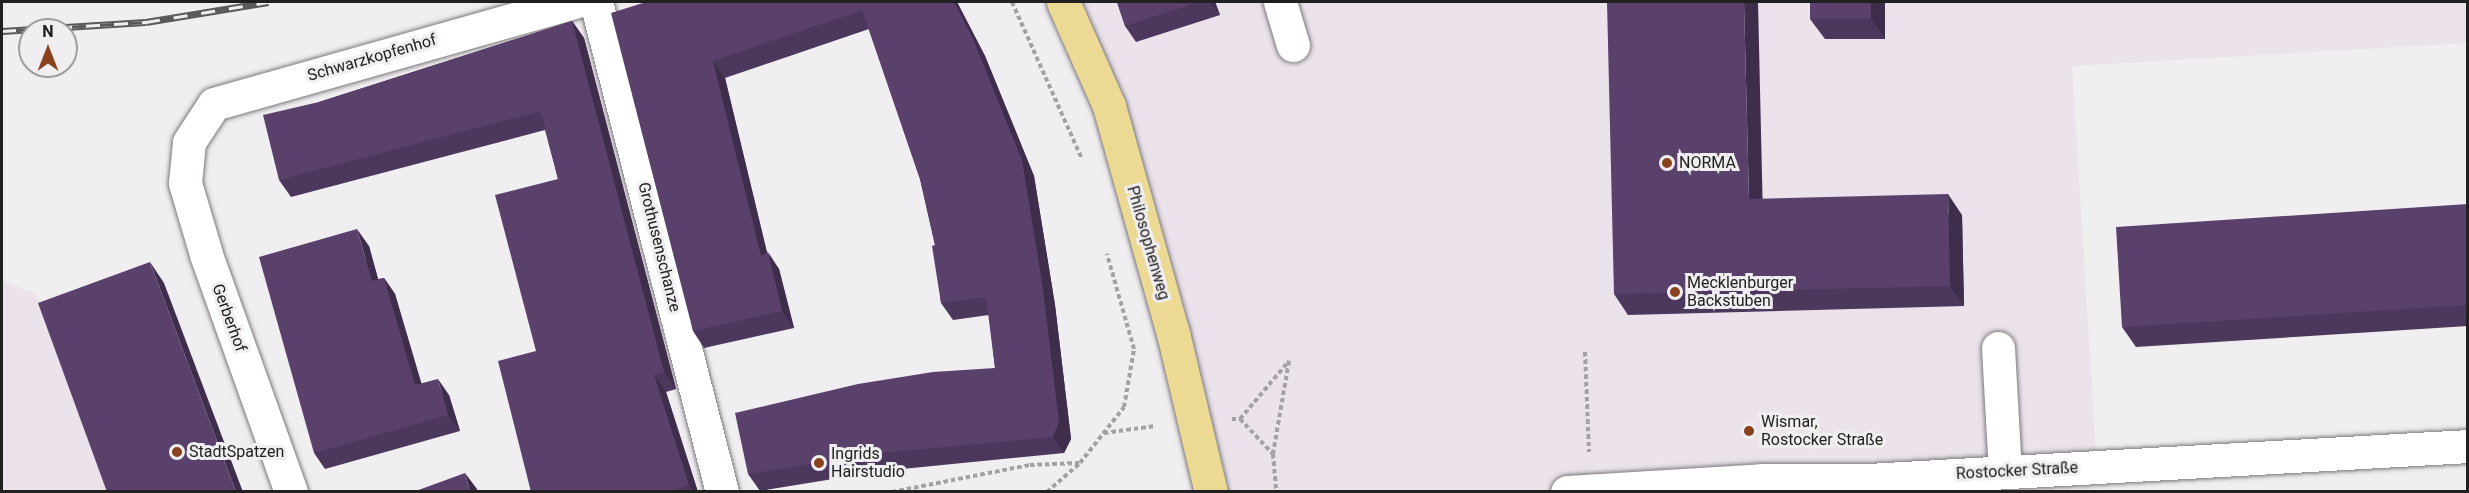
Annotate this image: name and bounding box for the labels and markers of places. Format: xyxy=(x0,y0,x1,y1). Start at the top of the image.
place label: NORMA xyxy=(1679,153,1736,173)
marker: NORMA xyxy=(1660,156,1674,170)
place label: Mecklenburger Backstuben xyxy=(1687,273,1793,311)
marker: Mecklenburger Backstuben xyxy=(1668,285,1682,299)
place label: Wismar, Rostocker Straße xyxy=(1761,412,1883,450)
marker: Wismar, Rostocker Straße xyxy=(1742,424,1756,438)
place label: StadtSpatzen xyxy=(189,442,284,462)
place label: Ingrids Hairstudio xyxy=(831,444,905,482)
marker: StadtSpatzen xyxy=(170,445,184,459)
marker: Ingrids Hairstudio xyxy=(812,456,826,470)

